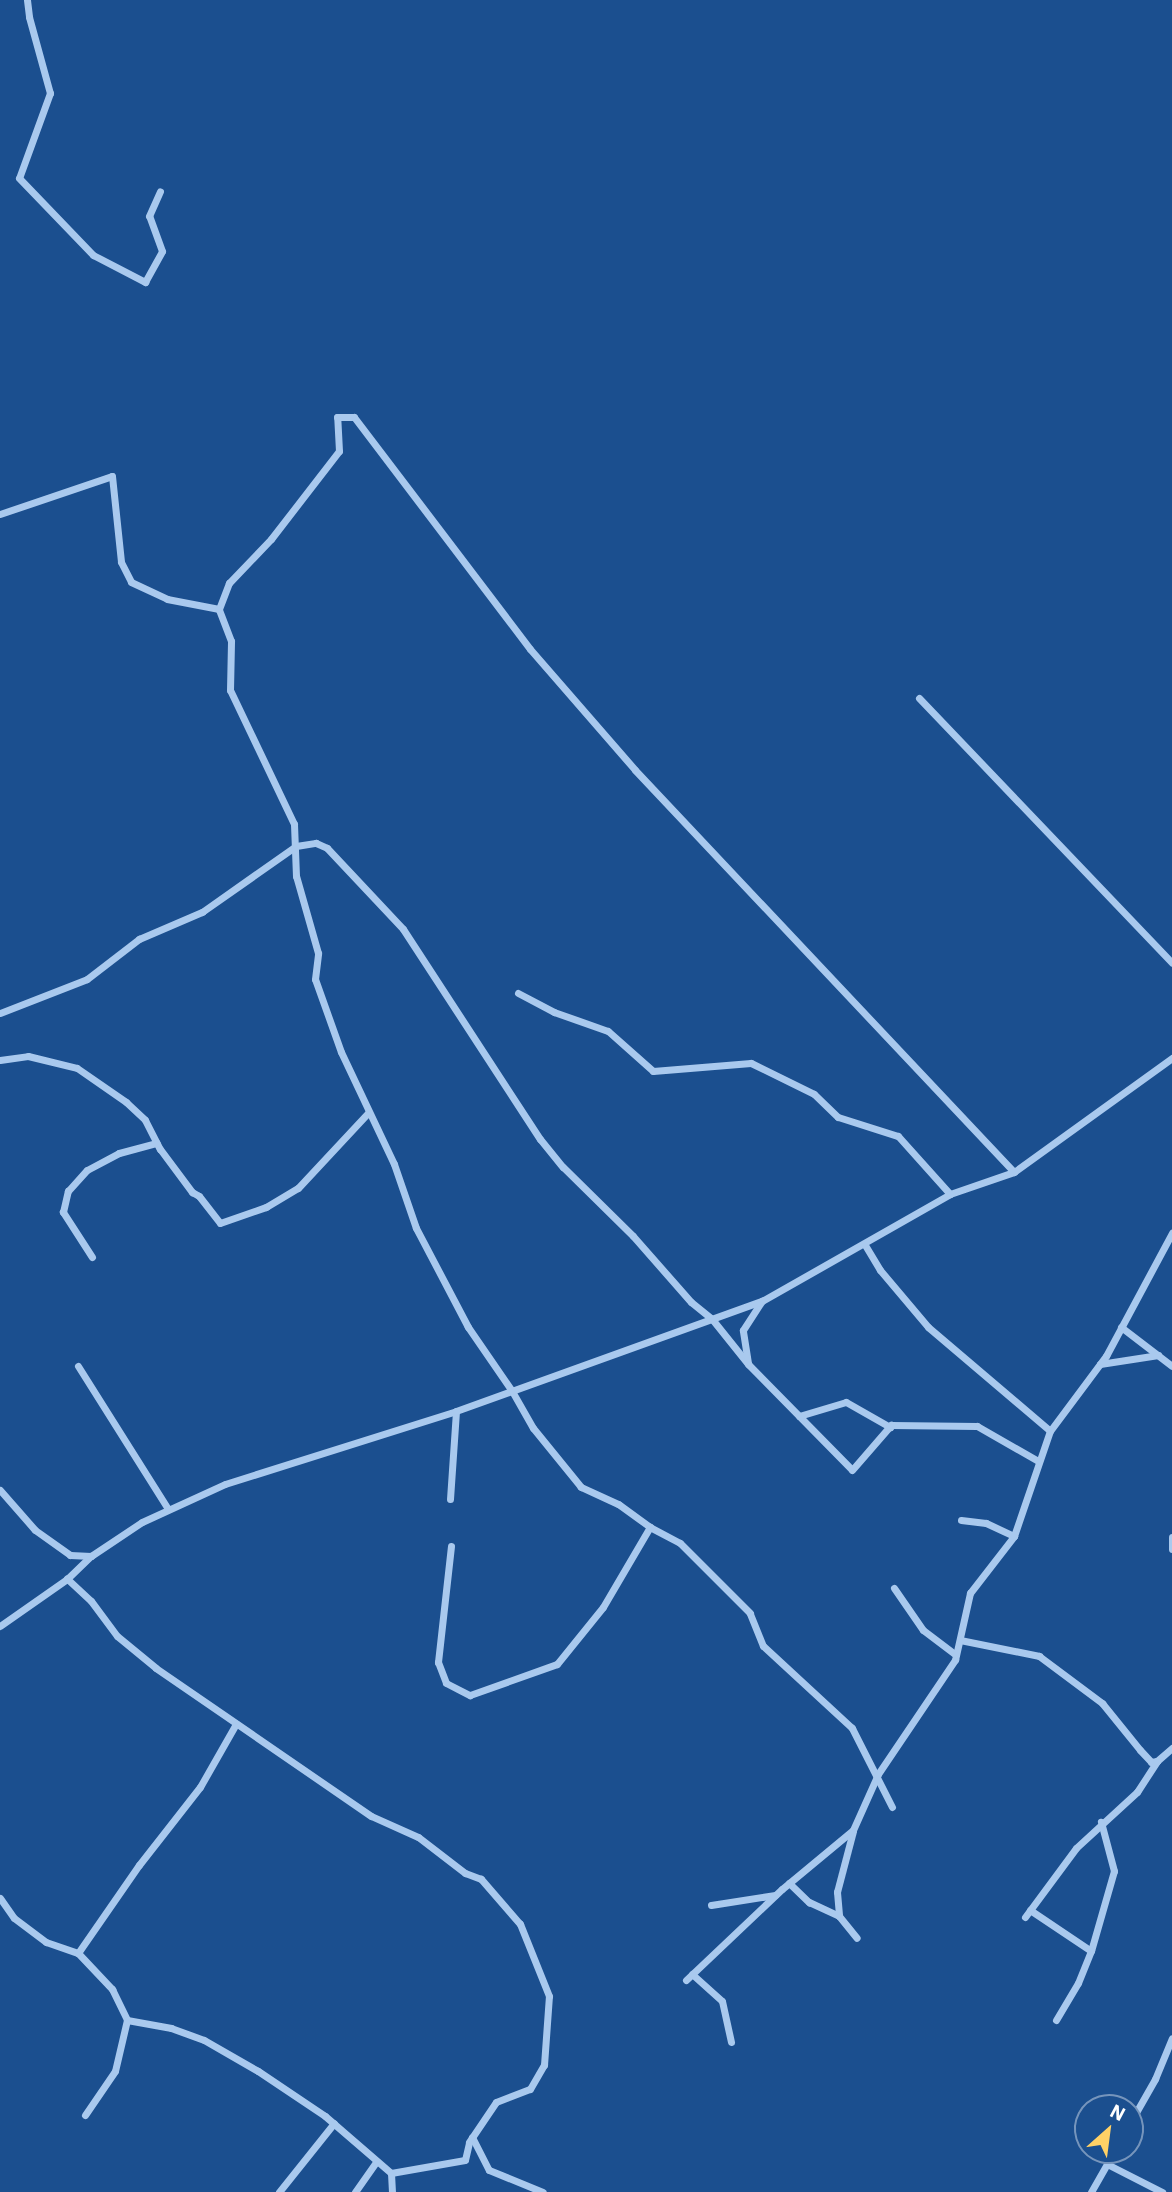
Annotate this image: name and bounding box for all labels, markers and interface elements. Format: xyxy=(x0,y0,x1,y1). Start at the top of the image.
north arrow xyxy=(1074,2094,1144,2164)
text: N xyxy=(1106,2098,1130,2126)

